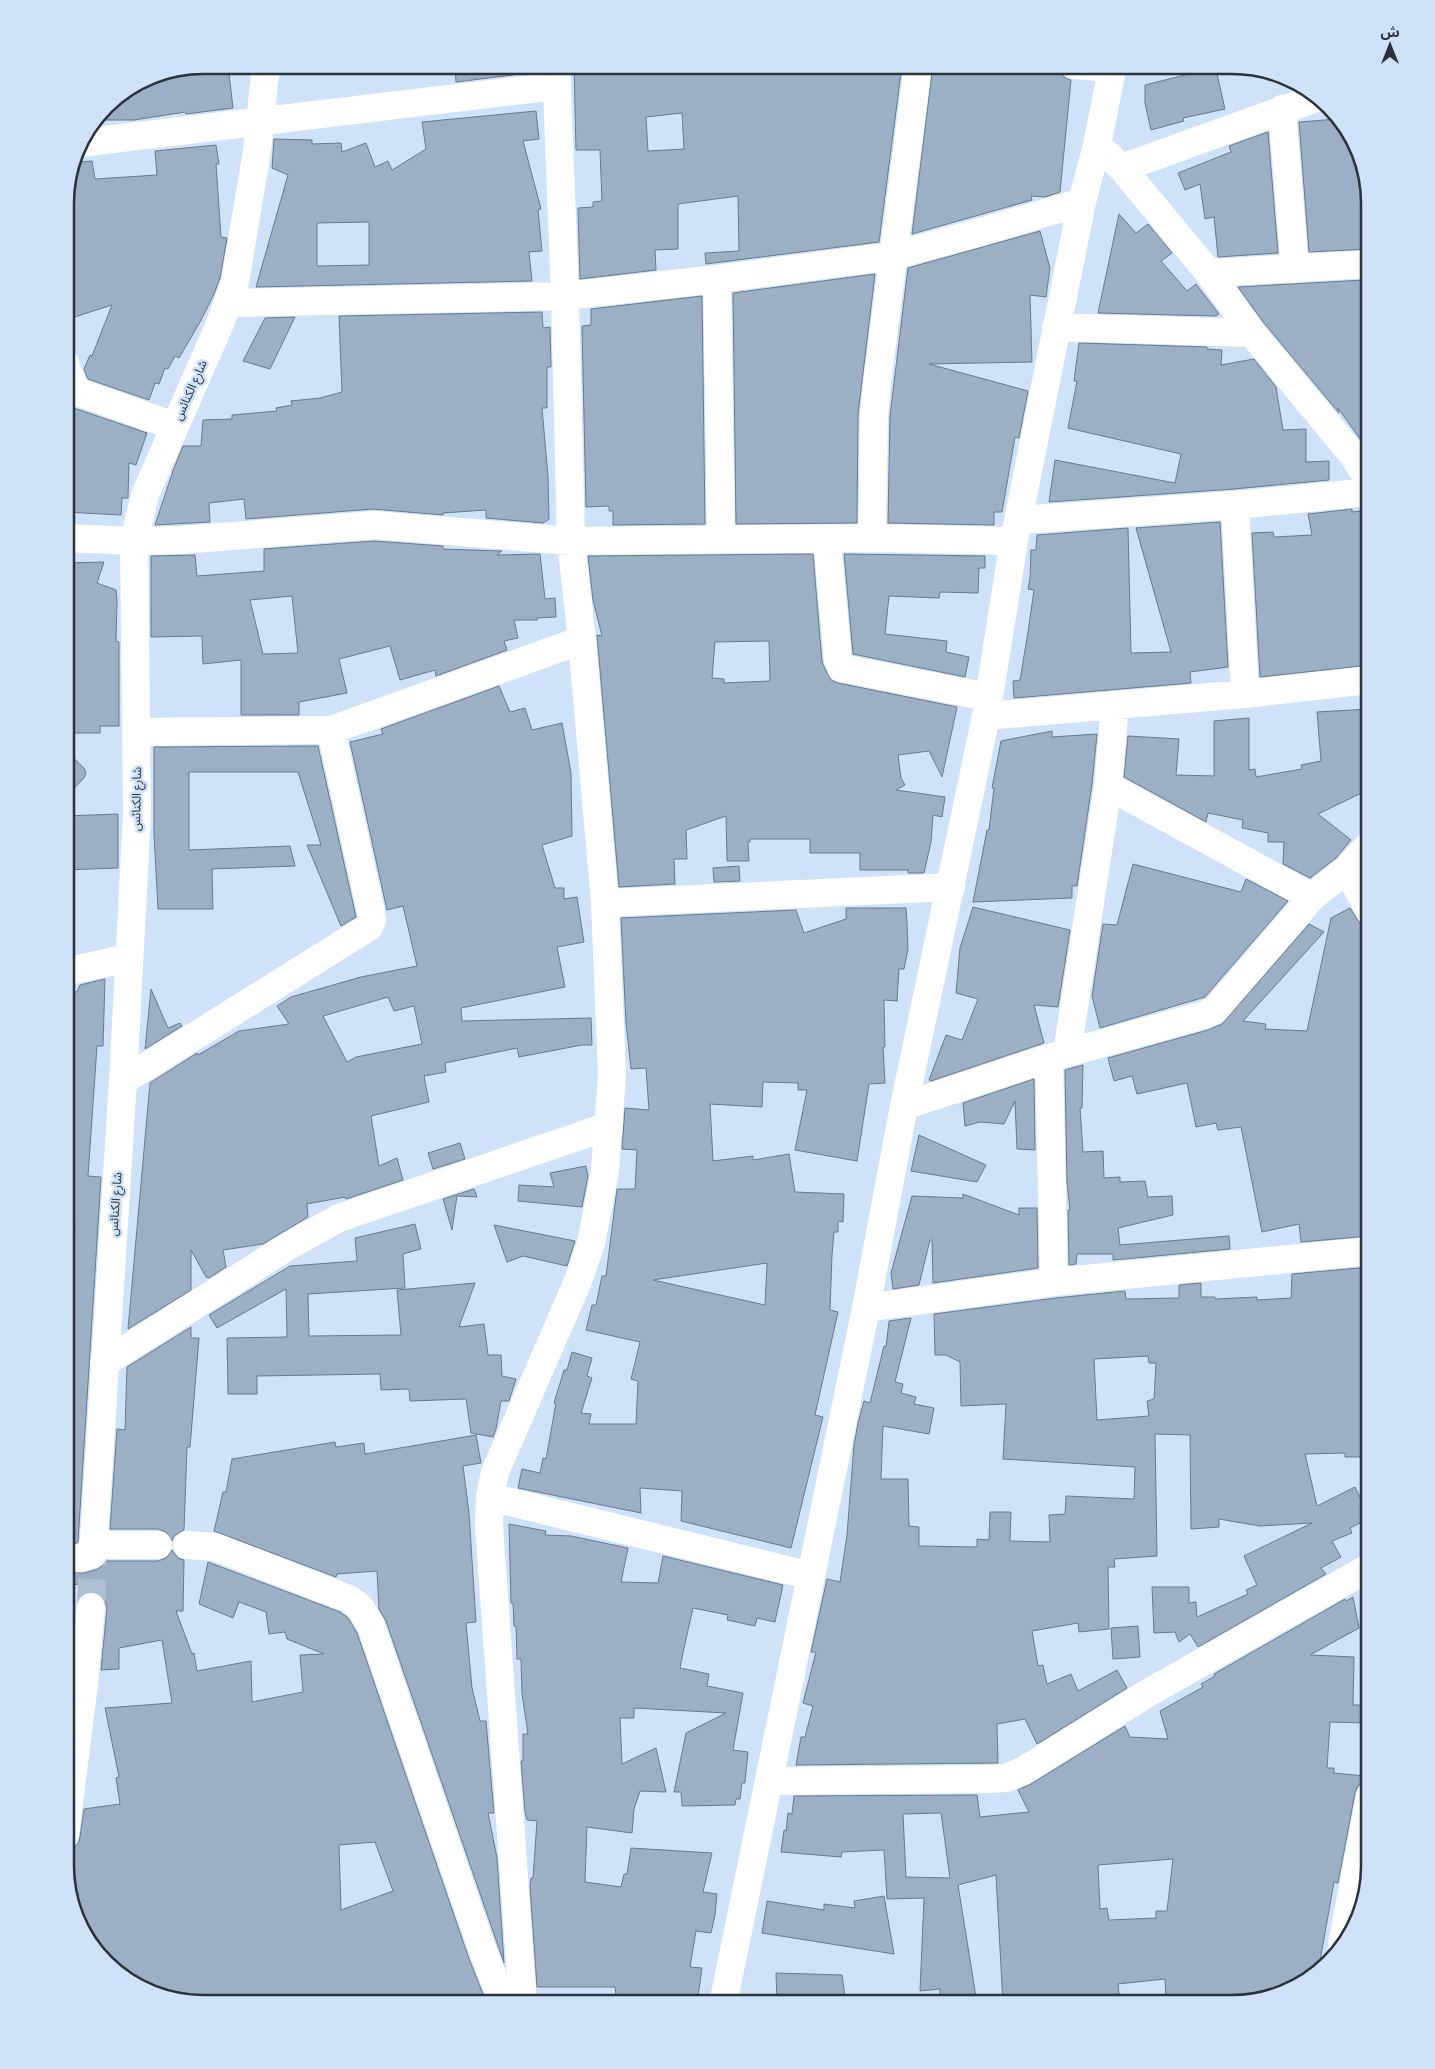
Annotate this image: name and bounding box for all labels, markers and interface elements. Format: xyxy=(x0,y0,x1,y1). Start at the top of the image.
north arrow xyxy=(1365,20,1415,70)
text: ش xyxy=(1380,23,1400,41)
street label: شارع الكنائس xyxy=(170,358,212,423)
street label: شارع الكنائس xyxy=(128,767,146,831)
street label: شارع الكنائس xyxy=(105,1171,127,1237)

